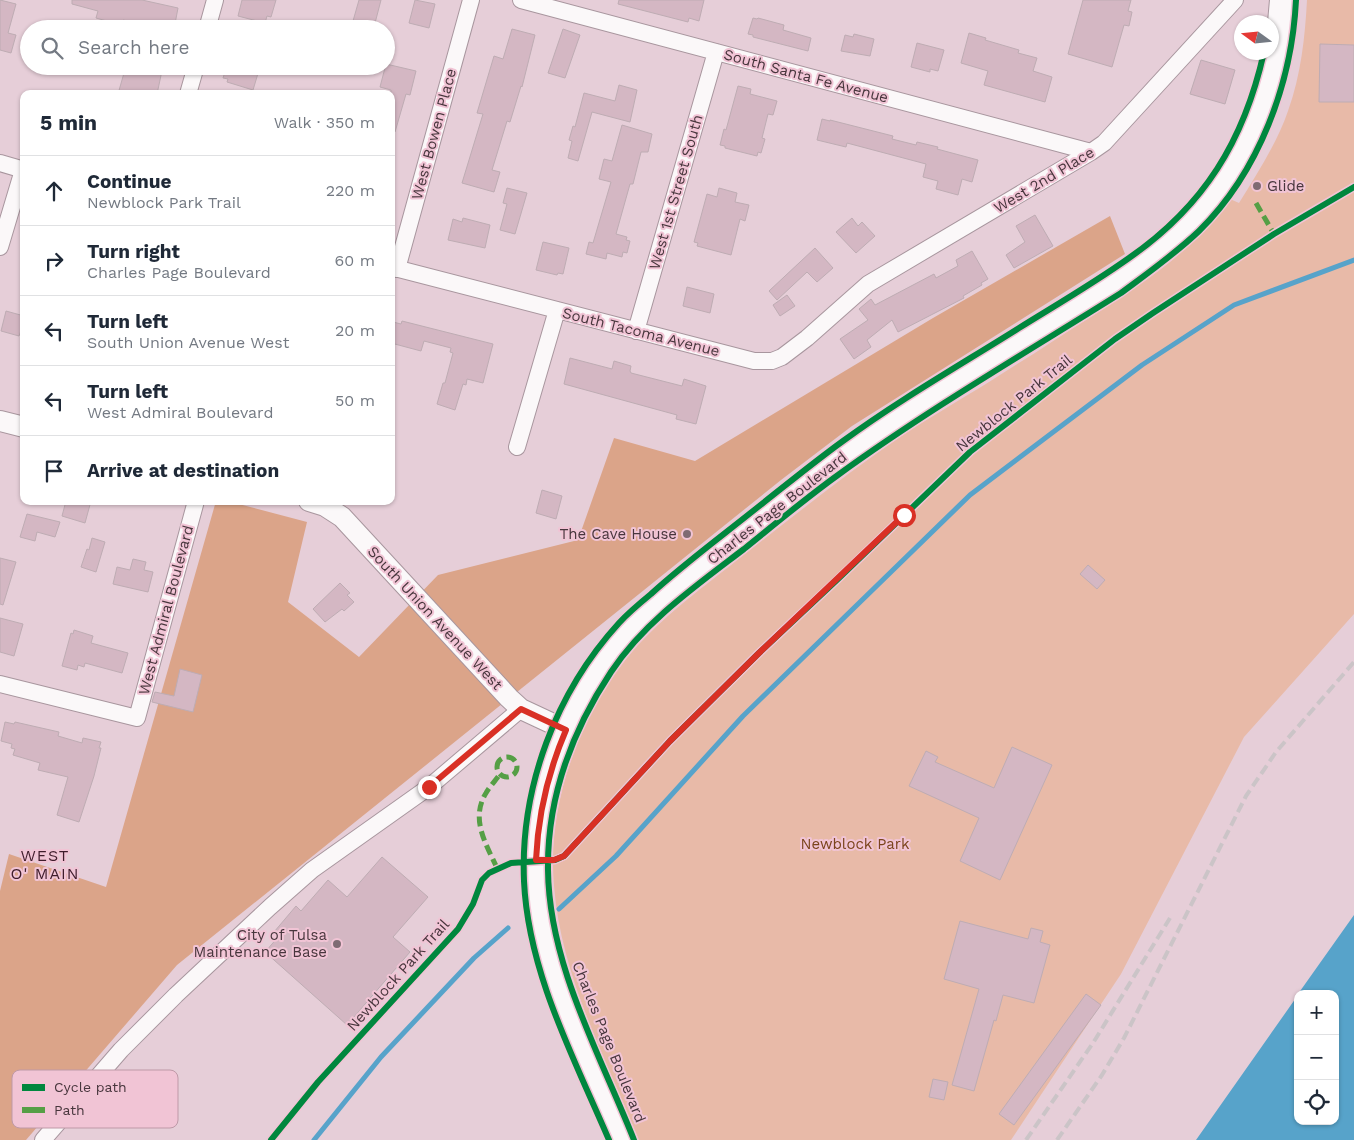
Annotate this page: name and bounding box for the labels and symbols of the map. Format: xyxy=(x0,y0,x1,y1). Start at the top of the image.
north arrow xyxy=(1234,15,1279,60)
street label: South Santa Fe Avenue xyxy=(722,45,890,107)
street label: West Bowen Place xyxy=(408,66,460,202)
street label: West 1st Street South xyxy=(645,112,707,272)
street label: West 2nd Place xyxy=(991,143,1097,217)
place label: Glide xyxy=(1267,177,1305,195)
marker: Glide xyxy=(1251,180,1263,192)
street label: South Tacoma Avenue xyxy=(560,304,722,360)
street label: Newblock Park Trail xyxy=(952,350,1076,455)
street label: Charles Page Boulevard xyxy=(704,448,850,568)
route start xyxy=(893,504,916,527)
street label: West Admiral Boulevard xyxy=(135,523,197,697)
place label: The Cave House xyxy=(559,525,677,543)
marker: The Cave House xyxy=(681,528,693,540)
street label: South Union Avenue West xyxy=(364,542,507,694)
route end xyxy=(418,776,441,799)
park label: Newblock Park xyxy=(801,835,910,853)
district label: WEST O' MAIN xyxy=(11,846,79,883)
street label: Newblock Park Trail xyxy=(343,915,453,1035)
place label: City of Tulsa Maintenance Base xyxy=(194,926,328,961)
marker: City of Tulsa Maintenance Base xyxy=(331,938,343,950)
street label: Charles Page Boulevard xyxy=(568,959,650,1125)
legend xyxy=(12,1070,178,1128)
text: Cycle path xyxy=(54,1079,127,1095)
text: Path xyxy=(54,1102,85,1118)

